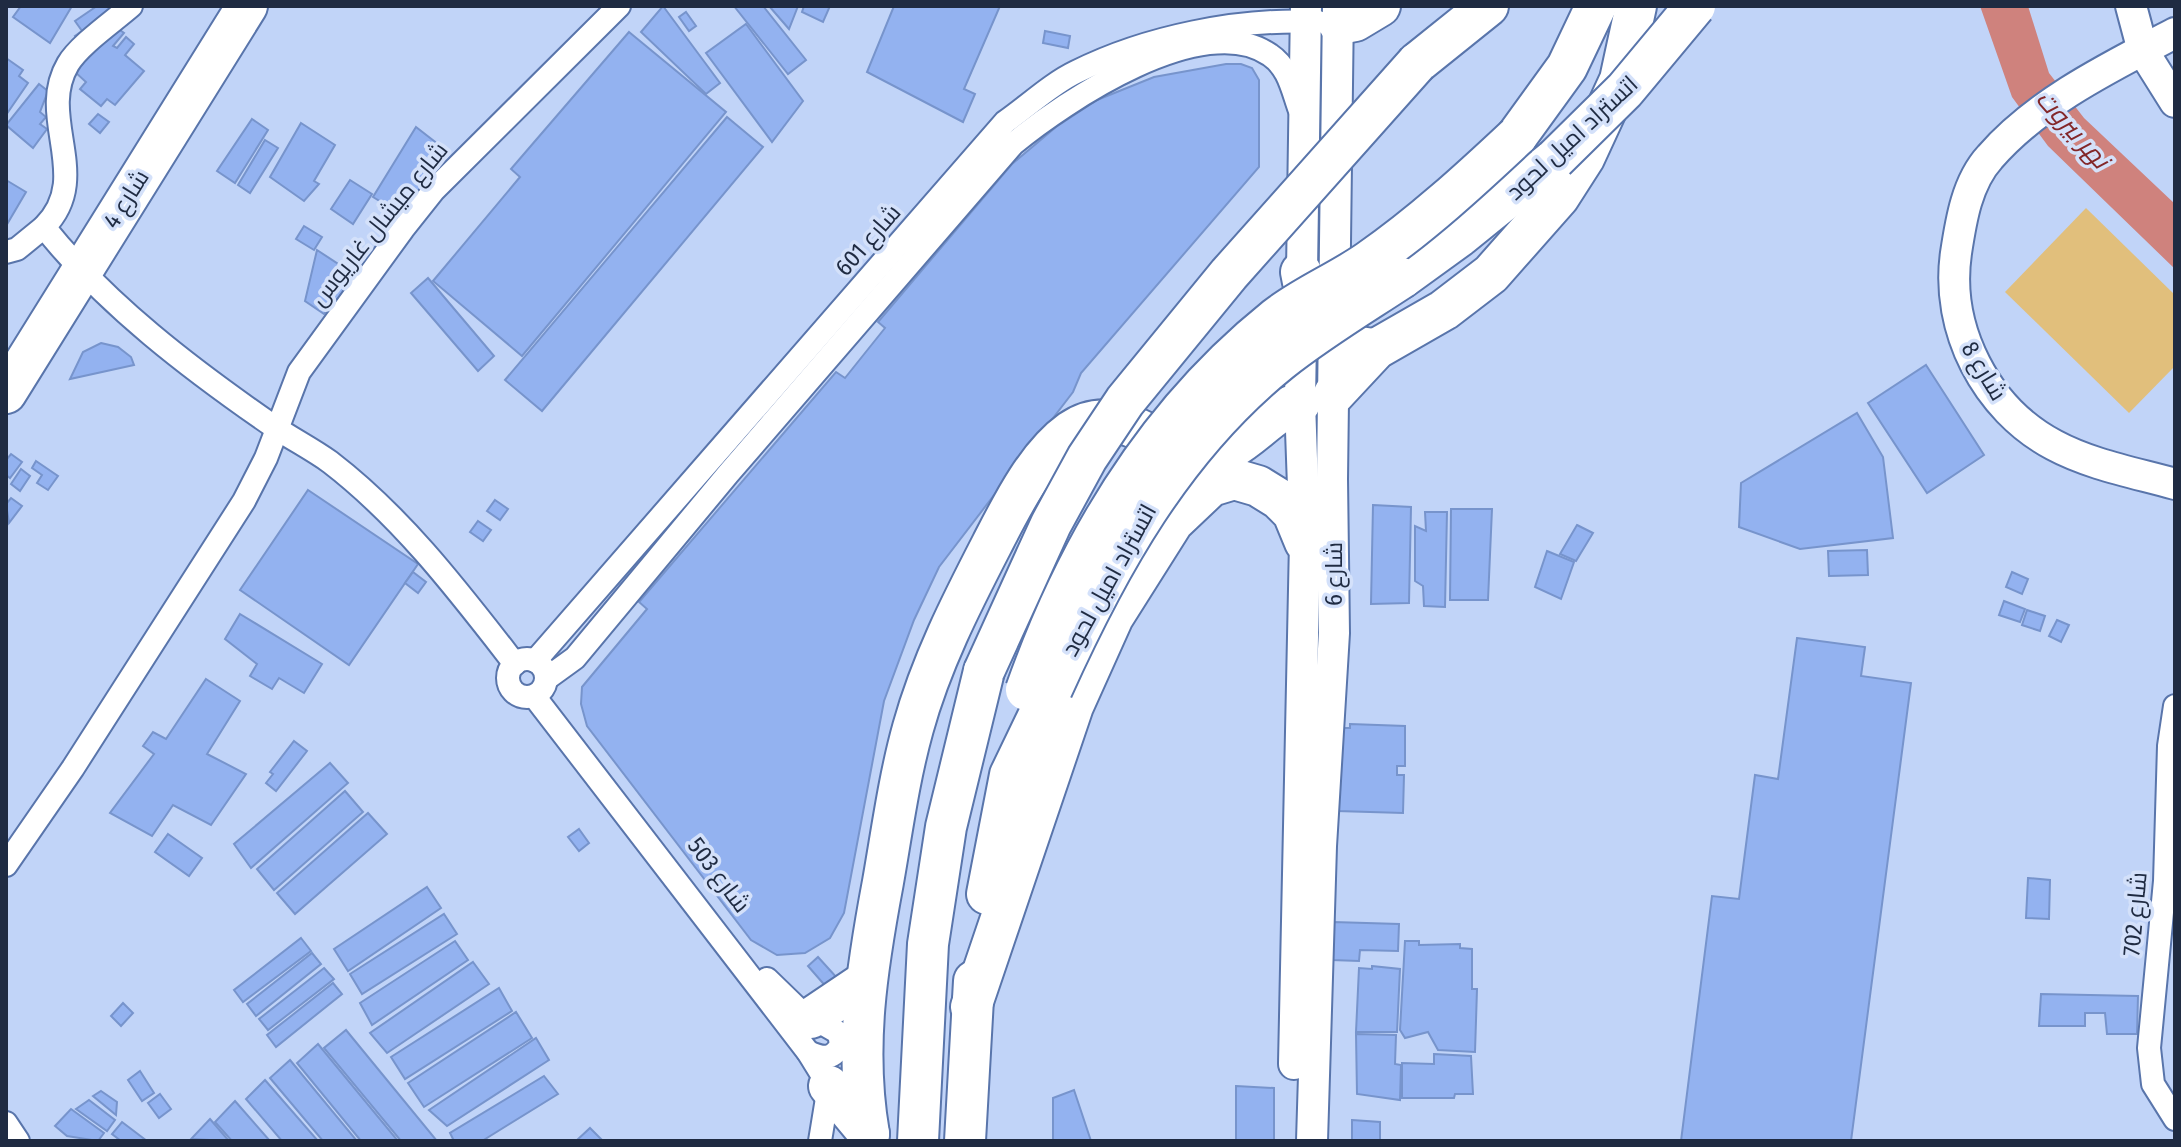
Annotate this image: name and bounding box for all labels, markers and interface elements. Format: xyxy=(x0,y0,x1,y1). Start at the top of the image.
street label: اتستراد اميل لحود xyxy=(1501,70,1643,206)
water label: نهر بيروت xyxy=(2029,84,2118,177)
street label: شارع ميشال غاريوس xyxy=(304,136,455,313)
street label: شارع 4 xyxy=(97,165,156,235)
street label: شارع 601 xyxy=(829,199,908,283)
street label: شارع 8 xyxy=(1954,336,2013,407)
street label: اتستراد اميل لحود xyxy=(1056,499,1162,661)
street label: شارع 6 xyxy=(1320,542,1350,606)
street label: شارع 503 xyxy=(680,832,756,919)
street label: شارع 702 xyxy=(2117,871,2155,957)

